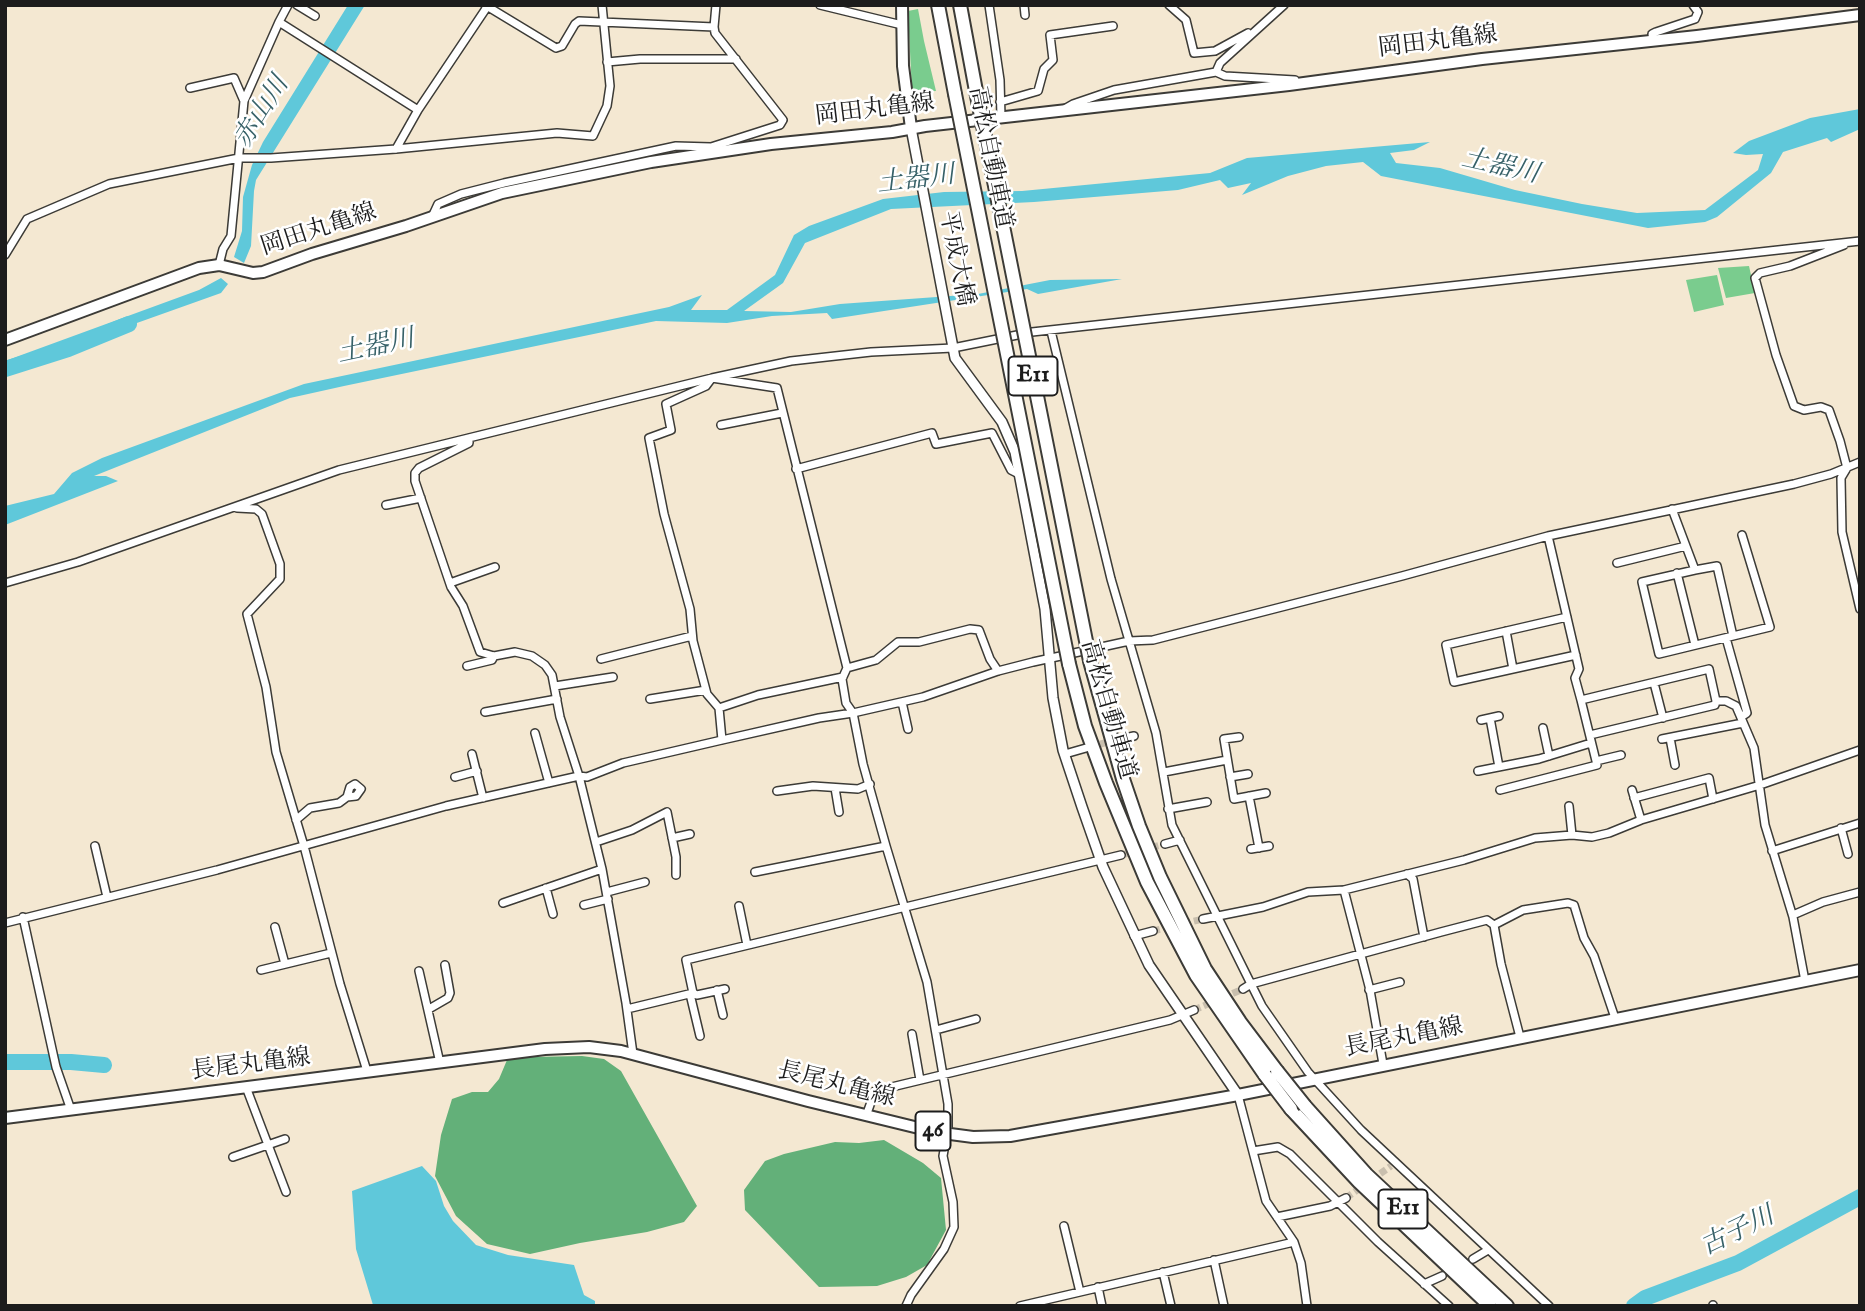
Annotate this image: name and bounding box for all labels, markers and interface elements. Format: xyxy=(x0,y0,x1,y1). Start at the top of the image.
street label: 岡田丸亀線 xyxy=(1377,21,1499,65)
water label: 赤山川 xyxy=(229,72,297,154)
street label: 高松自動車道 xyxy=(961,85,1017,231)
street label: 岡田丸亀線 xyxy=(814,89,936,133)
water label: 土器川 xyxy=(1458,144,1542,192)
water label: 土器川 xyxy=(875,161,957,201)
street label: 岡田丸亀線 xyxy=(257,199,381,263)
street label: 平成大橋 xyxy=(932,209,978,309)
water label: 土器川 xyxy=(335,325,417,371)
road number: E11 xyxy=(1009,356,1058,396)
street label: 高松自動車道 xyxy=(1073,637,1141,783)
street label: 長尾丸亀線 xyxy=(1342,1013,1466,1065)
street label: 長尾丸亀線 xyxy=(190,1044,312,1088)
street label: 長尾丸亀線 xyxy=(774,1058,898,1114)
road number: 46 xyxy=(916,1112,950,1150)
road number: E11 xyxy=(1378,1190,1428,1228)
water label: 古子川 xyxy=(1696,1202,1780,1264)

